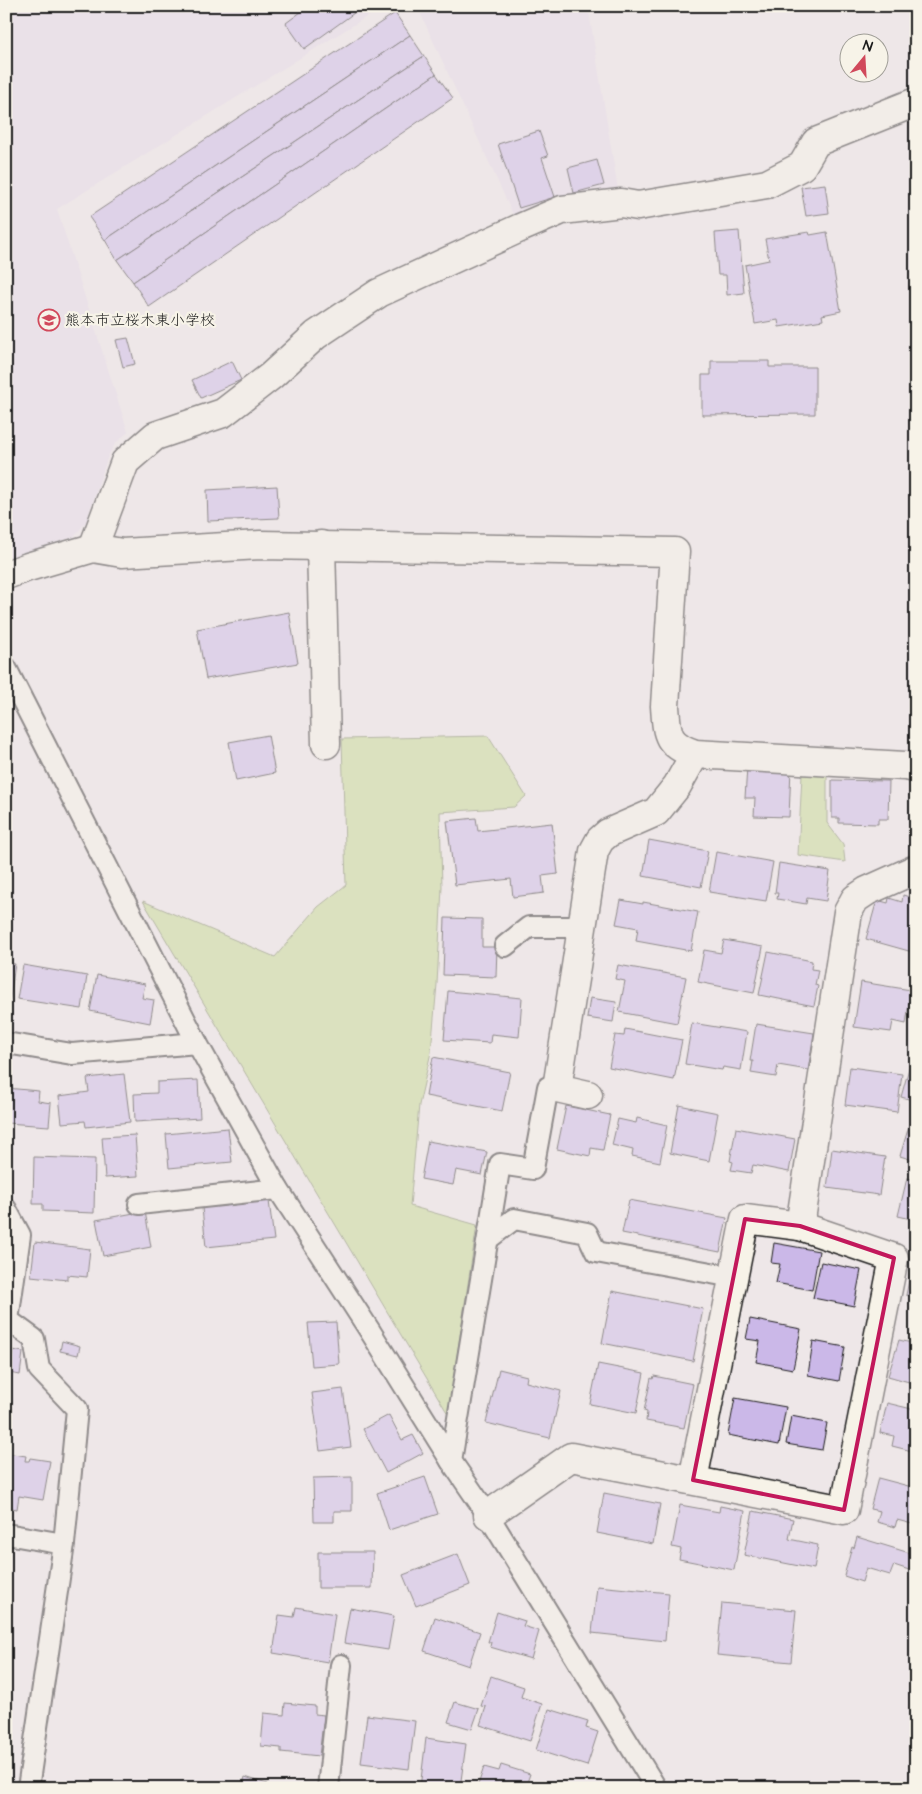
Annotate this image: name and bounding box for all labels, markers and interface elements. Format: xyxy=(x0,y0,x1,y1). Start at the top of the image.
north arrow xyxy=(840,32,890,82)
text: N xyxy=(860,36,875,58)
school or university icon: 熊本市立桜木東小学校 xyxy=(37,308,61,332)
place label: 熊本市立桜木東小学校 xyxy=(65,310,215,331)

